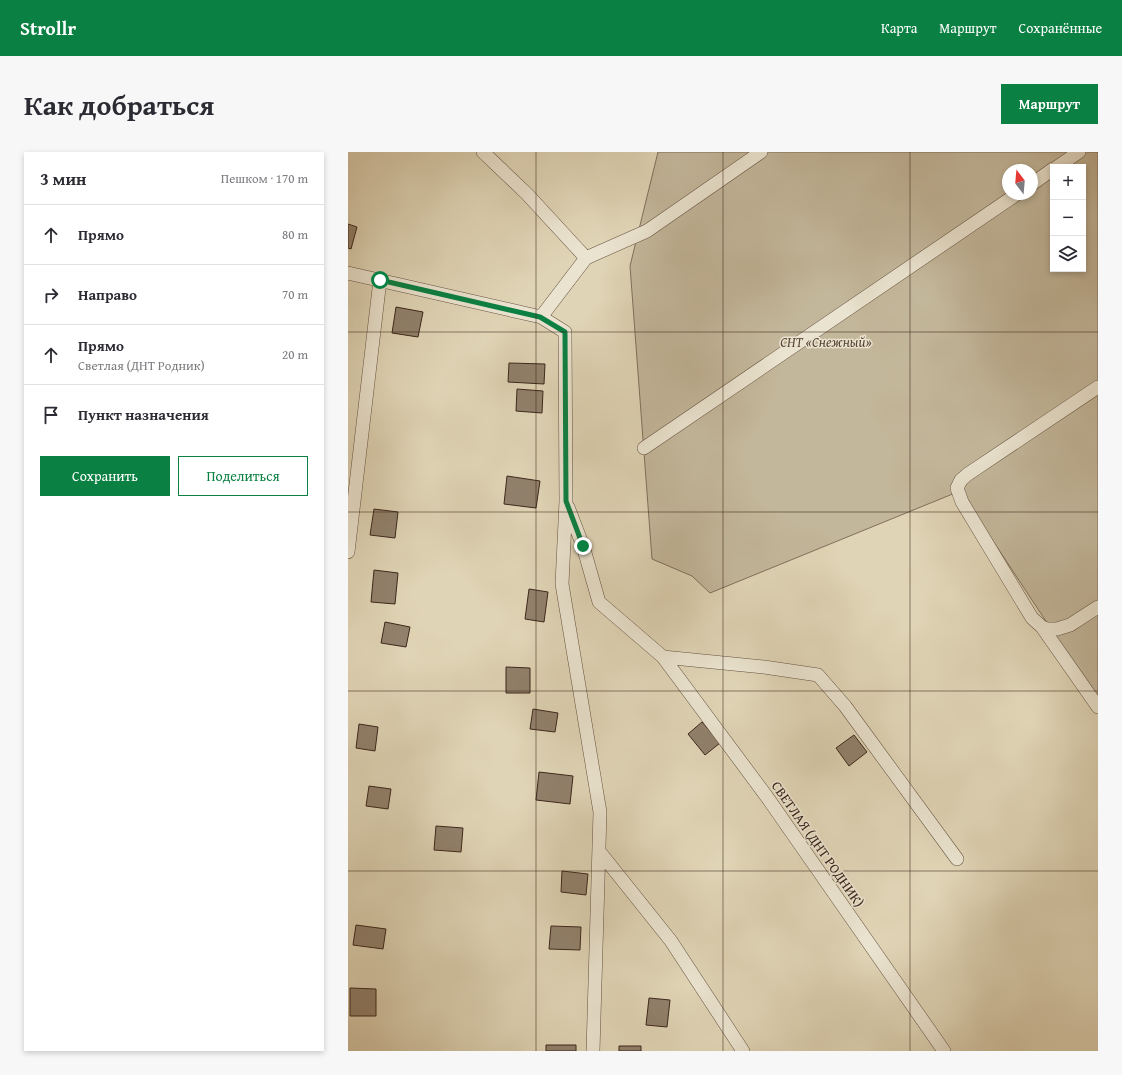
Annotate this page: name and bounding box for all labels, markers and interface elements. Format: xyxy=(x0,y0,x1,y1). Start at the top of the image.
text: Strollr xyxy=(20,14,76,42)
text: Карта xyxy=(881,18,917,38)
text: Маршрут xyxy=(939,18,997,38)
text: Сохранённые xyxy=(1019,18,1102,38)
text: Как добраться xyxy=(24,84,214,125)
button: Маршрут xyxy=(1001,84,1098,124)
north arrow xyxy=(1002,164,1038,200)
map controls xyxy=(1050,164,1086,272)
button: + xyxy=(1050,164,1086,200)
text: 3 мин xyxy=(40,166,86,191)
text: Пешком · 170 m xyxy=(221,169,308,188)
button: − xyxy=(1050,200,1086,236)
icon: ahead xyxy=(40,224,62,246)
text: Прямо xyxy=(78,224,124,245)
text: 80 m xyxy=(282,225,308,244)
button: layers xyxy=(1050,236,1086,272)
route start xyxy=(371,271,389,289)
icon: right xyxy=(40,284,62,306)
text: Направо xyxy=(78,284,137,305)
text: 70 m xyxy=(282,285,308,304)
park label: СНТ «Снежный» xyxy=(780,332,872,352)
text: Прямо xyxy=(78,335,124,356)
icon: ahead xyxy=(40,344,62,366)
text: 20 m xyxy=(282,345,308,364)
text: Светлая (ДНТ Родник) xyxy=(78,356,205,375)
icon: arrive xyxy=(40,404,62,426)
text: Пункт назначения xyxy=(78,404,209,425)
button: Сохранить xyxy=(40,456,170,496)
button: Поделиться xyxy=(178,456,308,496)
route end xyxy=(574,537,592,555)
street label: СВЕТЛАЯ (ДНТ РОДНИК) xyxy=(767,777,869,911)

